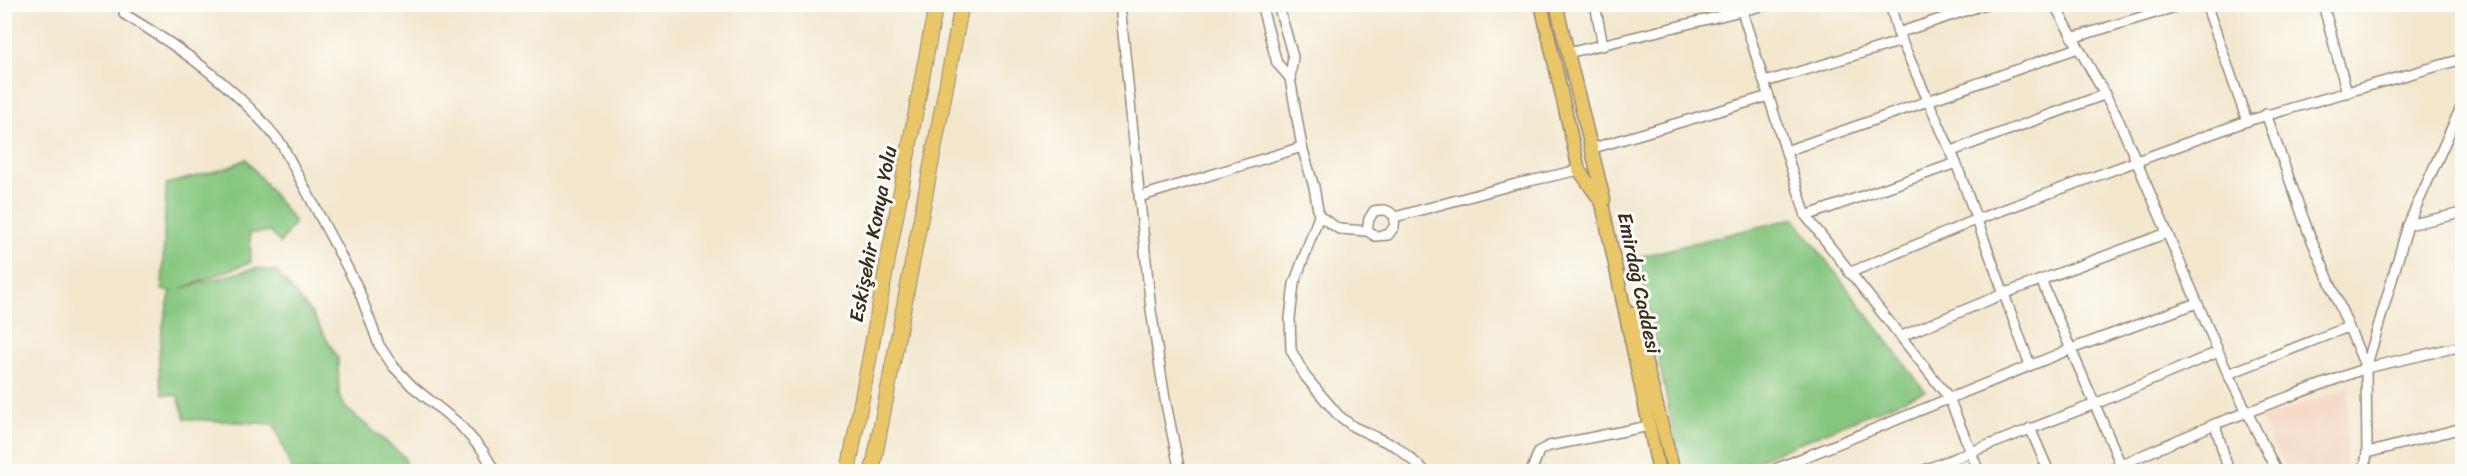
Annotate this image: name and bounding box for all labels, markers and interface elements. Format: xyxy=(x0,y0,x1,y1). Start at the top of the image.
street label: Eskişehir Konya Yolu xyxy=(839,143,907,325)
street label: Emirdağ Caddesi xyxy=(1607,209,1671,358)

